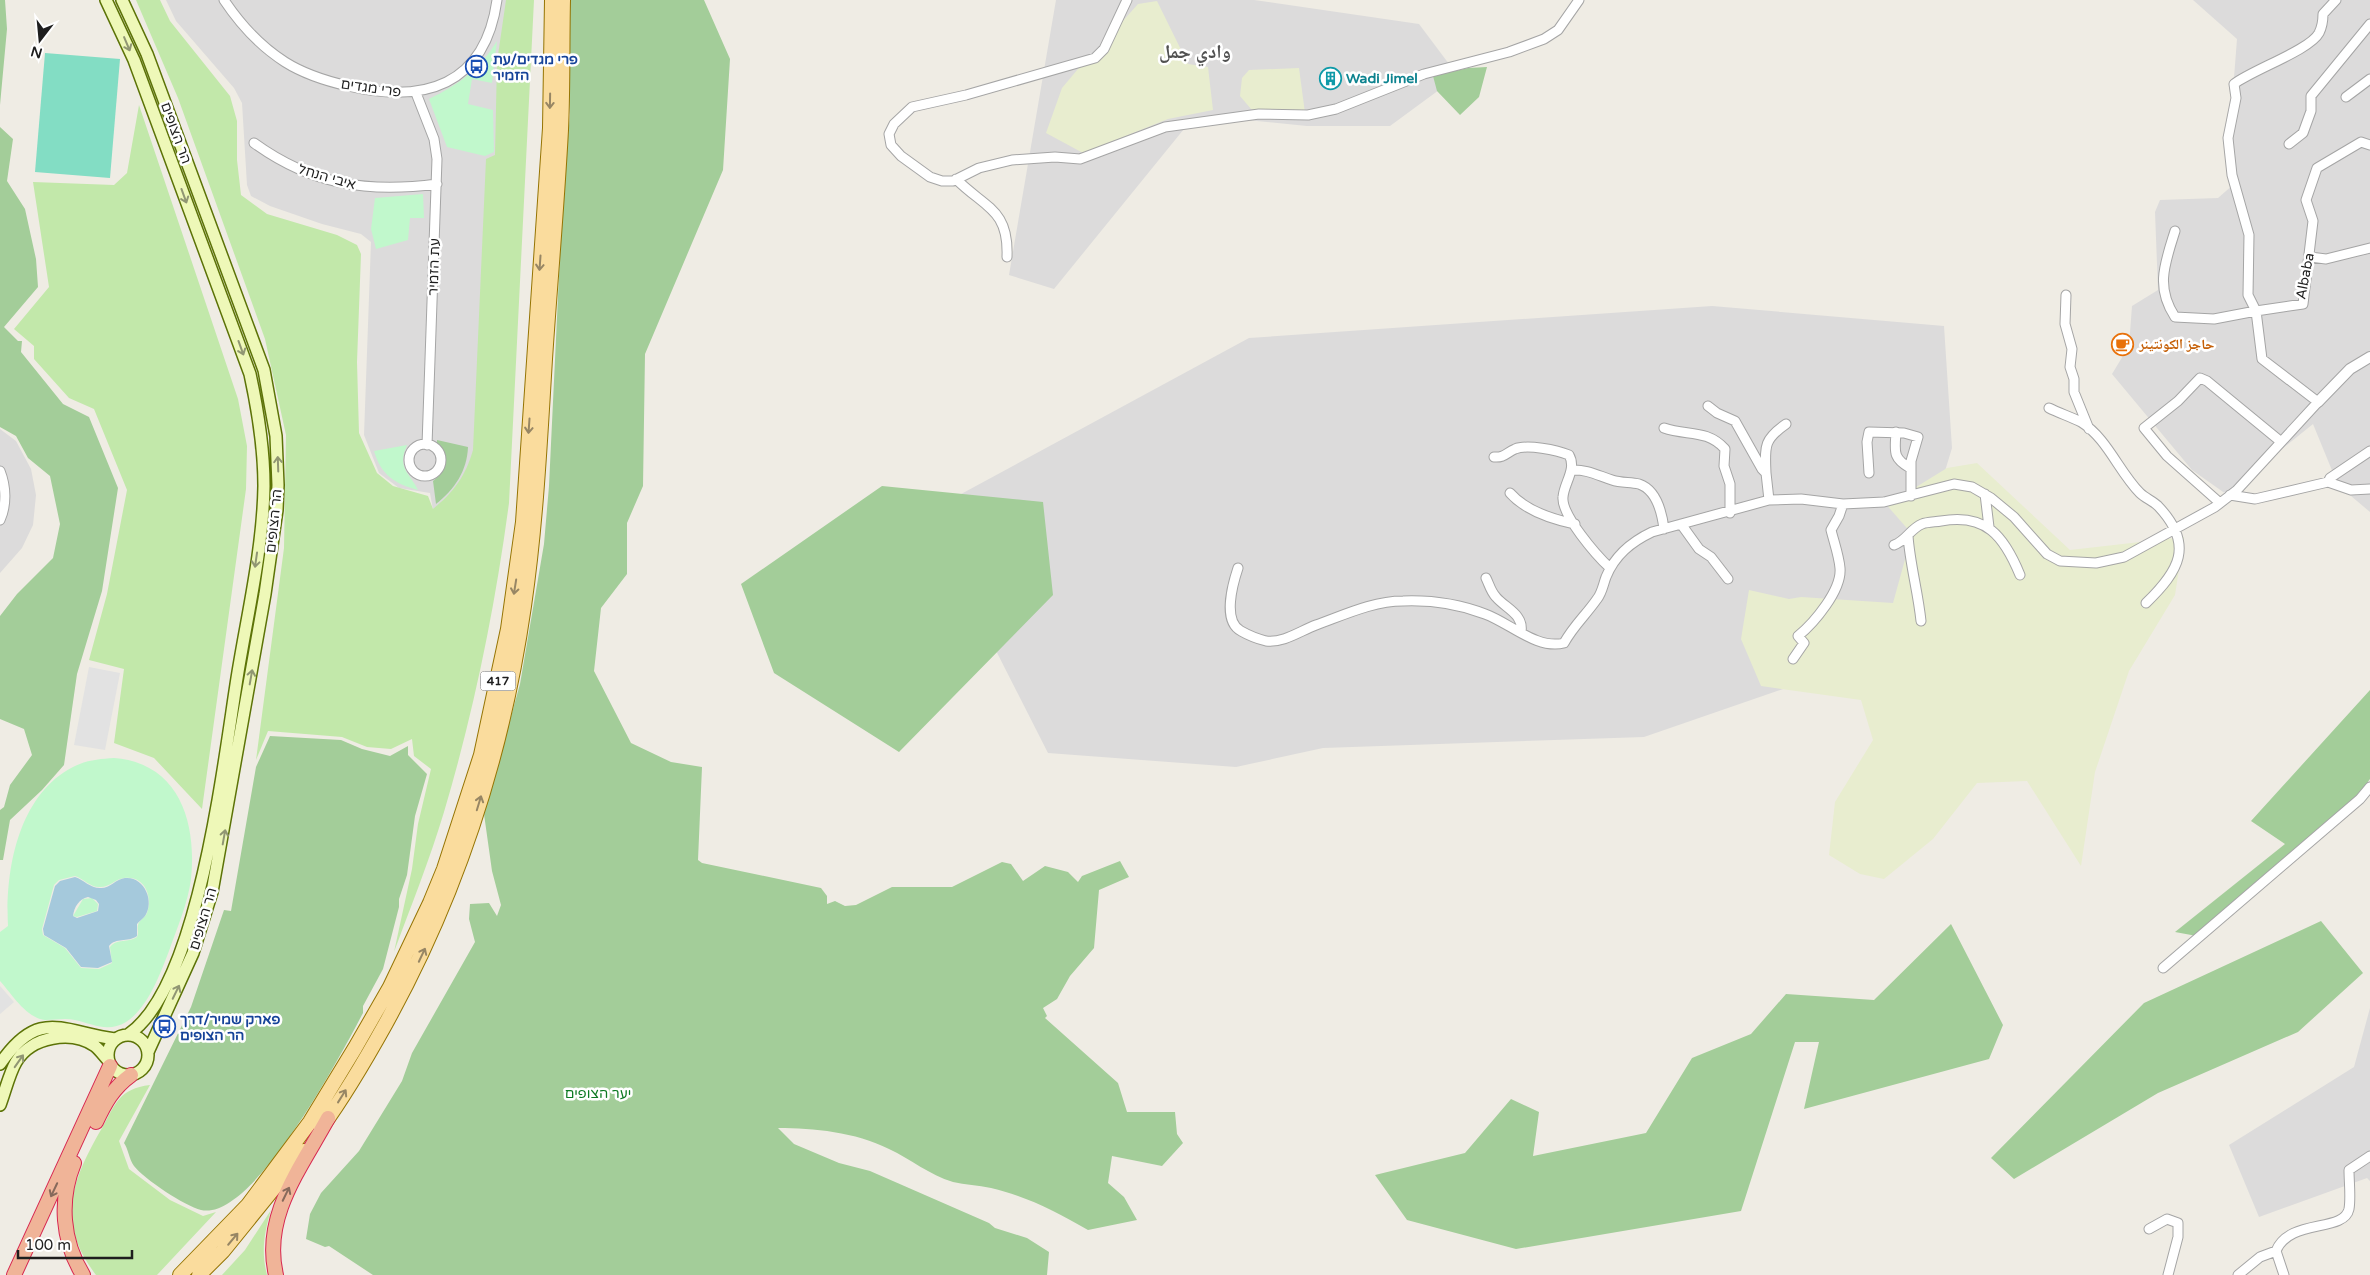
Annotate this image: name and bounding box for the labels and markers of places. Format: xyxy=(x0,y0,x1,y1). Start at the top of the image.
place label: פרי מגדים/עת הזמיר xyxy=(493,51,578,84)
bus stop icon: פרי מגדים/עת הזמיר xyxy=(465,55,489,79)
building icon: Wadi Jimel xyxy=(1318,66,1342,90)
place label: Wadi Jimel xyxy=(1346,70,1418,87)
cafe icon: حاجز الكونتينر xyxy=(2111,332,2135,356)
place label: حاجز الكونتينر xyxy=(2138,336,2214,353)
place label: פארק שמיר/דרך הר הצופים xyxy=(180,1011,280,1044)
bus stop icon: פארק שמיר/דרך הר הצופים xyxy=(152,1015,176,1039)

